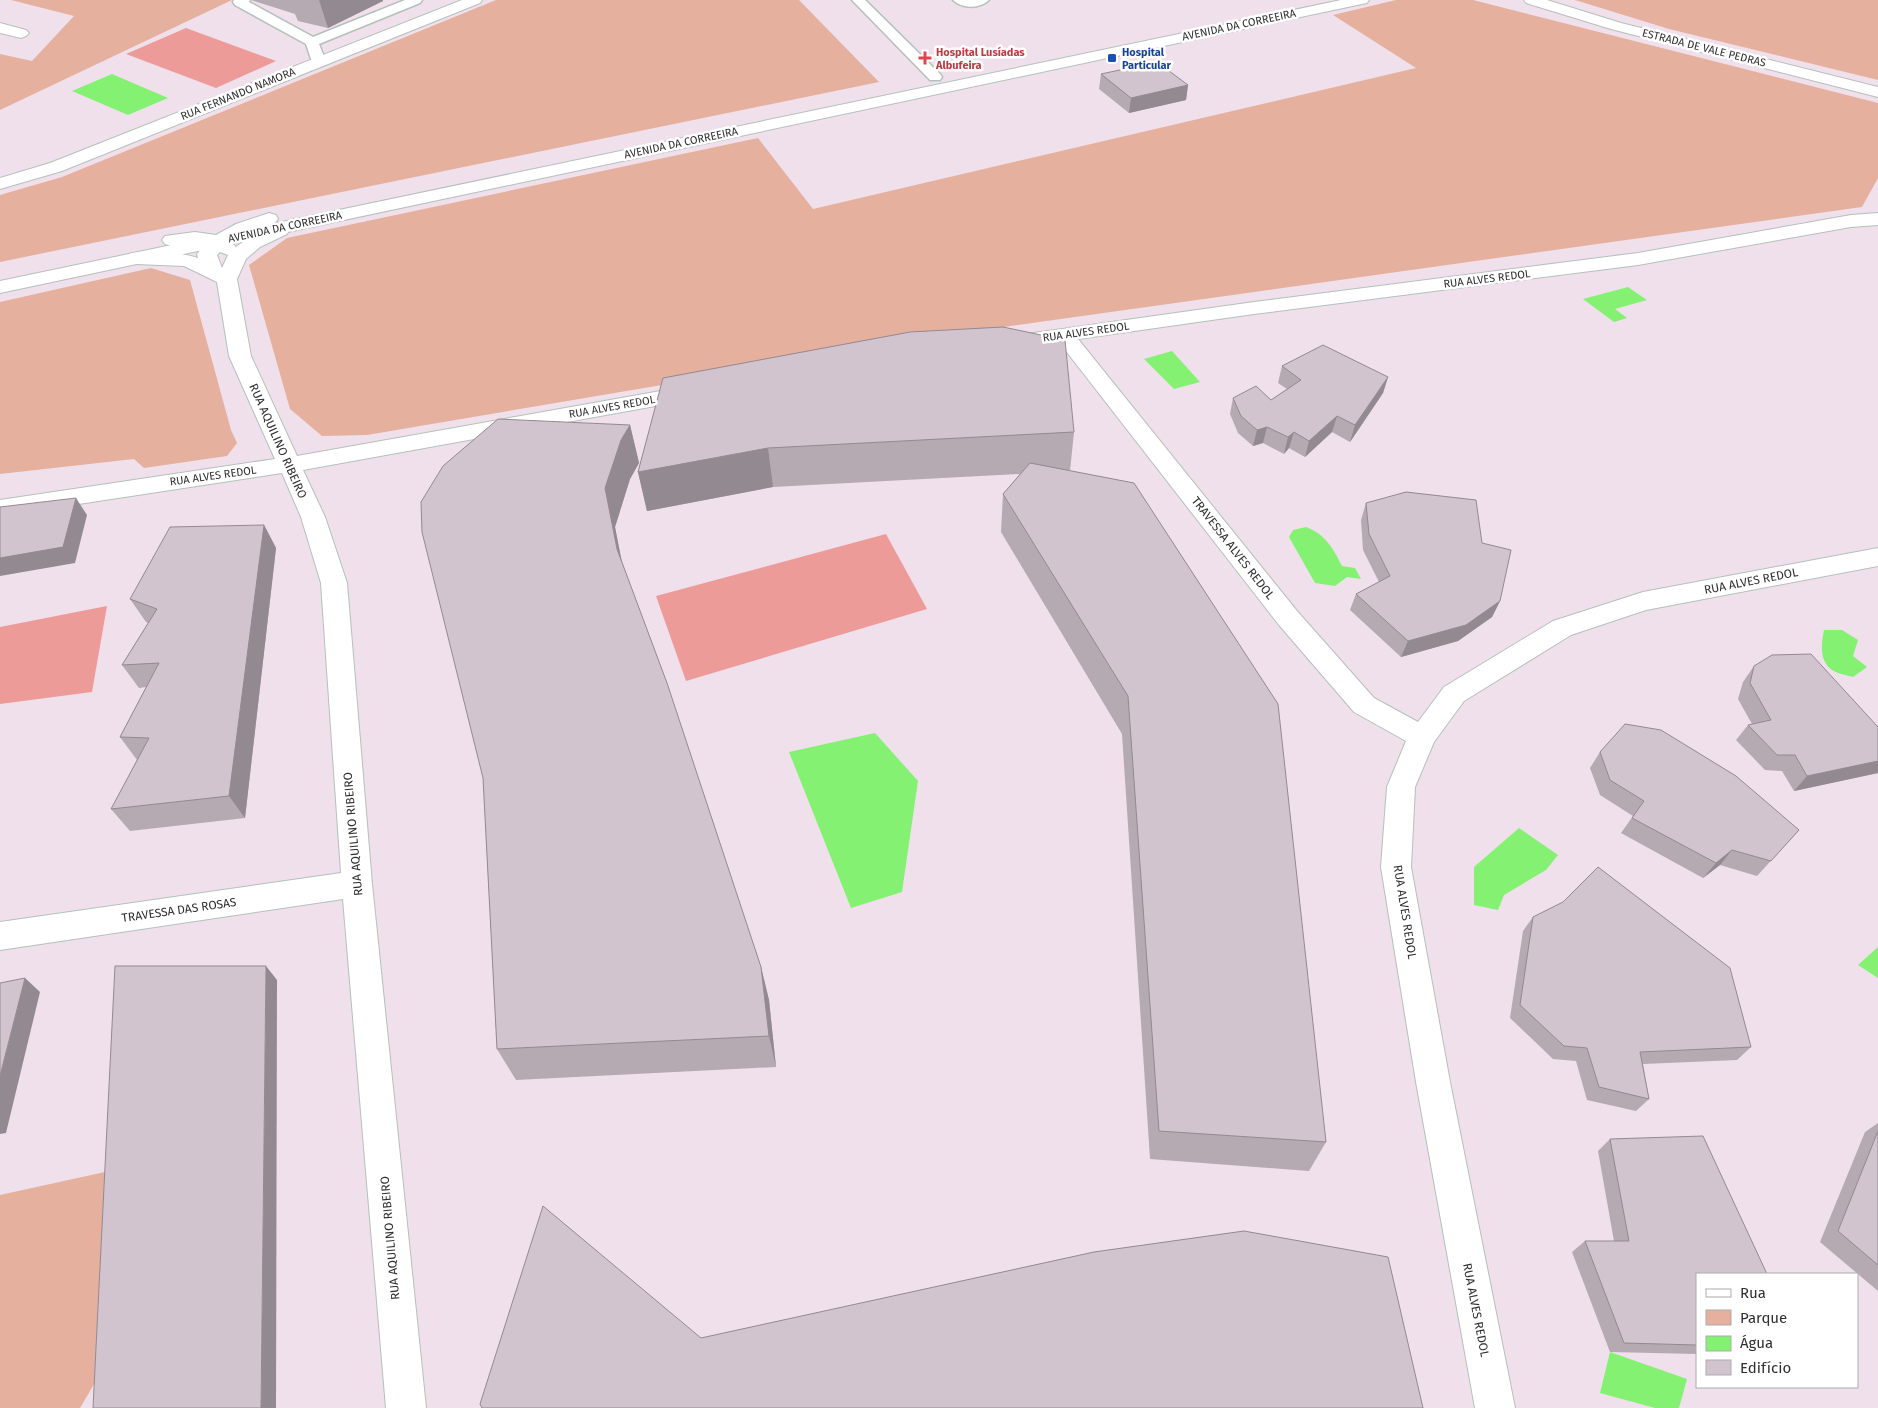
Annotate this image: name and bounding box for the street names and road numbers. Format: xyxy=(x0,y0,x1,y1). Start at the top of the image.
street label: AVENIDA DA CORREEIRA xyxy=(1181,6,1298,43)
street label: ESTRADA DE VALE PEDRAS xyxy=(1641,26,1767,70)
street label: RUA FERNANDO NAMORA xyxy=(179,65,298,123)
street label: AVENIDA DA CORREEIRA xyxy=(623,124,740,161)
street label: AVENIDA DA CORREEIRA xyxy=(227,208,344,245)
street label: RUA ALVES REDOL xyxy=(1443,267,1532,291)
street label: RUA ALVES REDOL xyxy=(1042,319,1131,345)
street label: RUA AQUILINO RIBEIRO xyxy=(246,381,310,501)
street label: RUA ALVES REDOL xyxy=(568,393,657,421)
street label: RUA ALVES REDOL xyxy=(169,463,258,489)
street label: TRAVESSA ALVES REDOL xyxy=(1189,494,1277,602)
street label: RUA ALVES REDOL xyxy=(1703,565,1799,597)
street label: RUA AQUILINO RIBEIRO xyxy=(341,771,365,897)
street label: RUA ALVES REDOL xyxy=(1391,864,1419,960)
street label: TRAVESSA DAS ROSAS xyxy=(121,895,238,925)
street label: RUA AQUILINO RIBEIRO xyxy=(378,1175,402,1301)
street label: RUA ALVES REDOL xyxy=(1460,1262,1492,1358)

